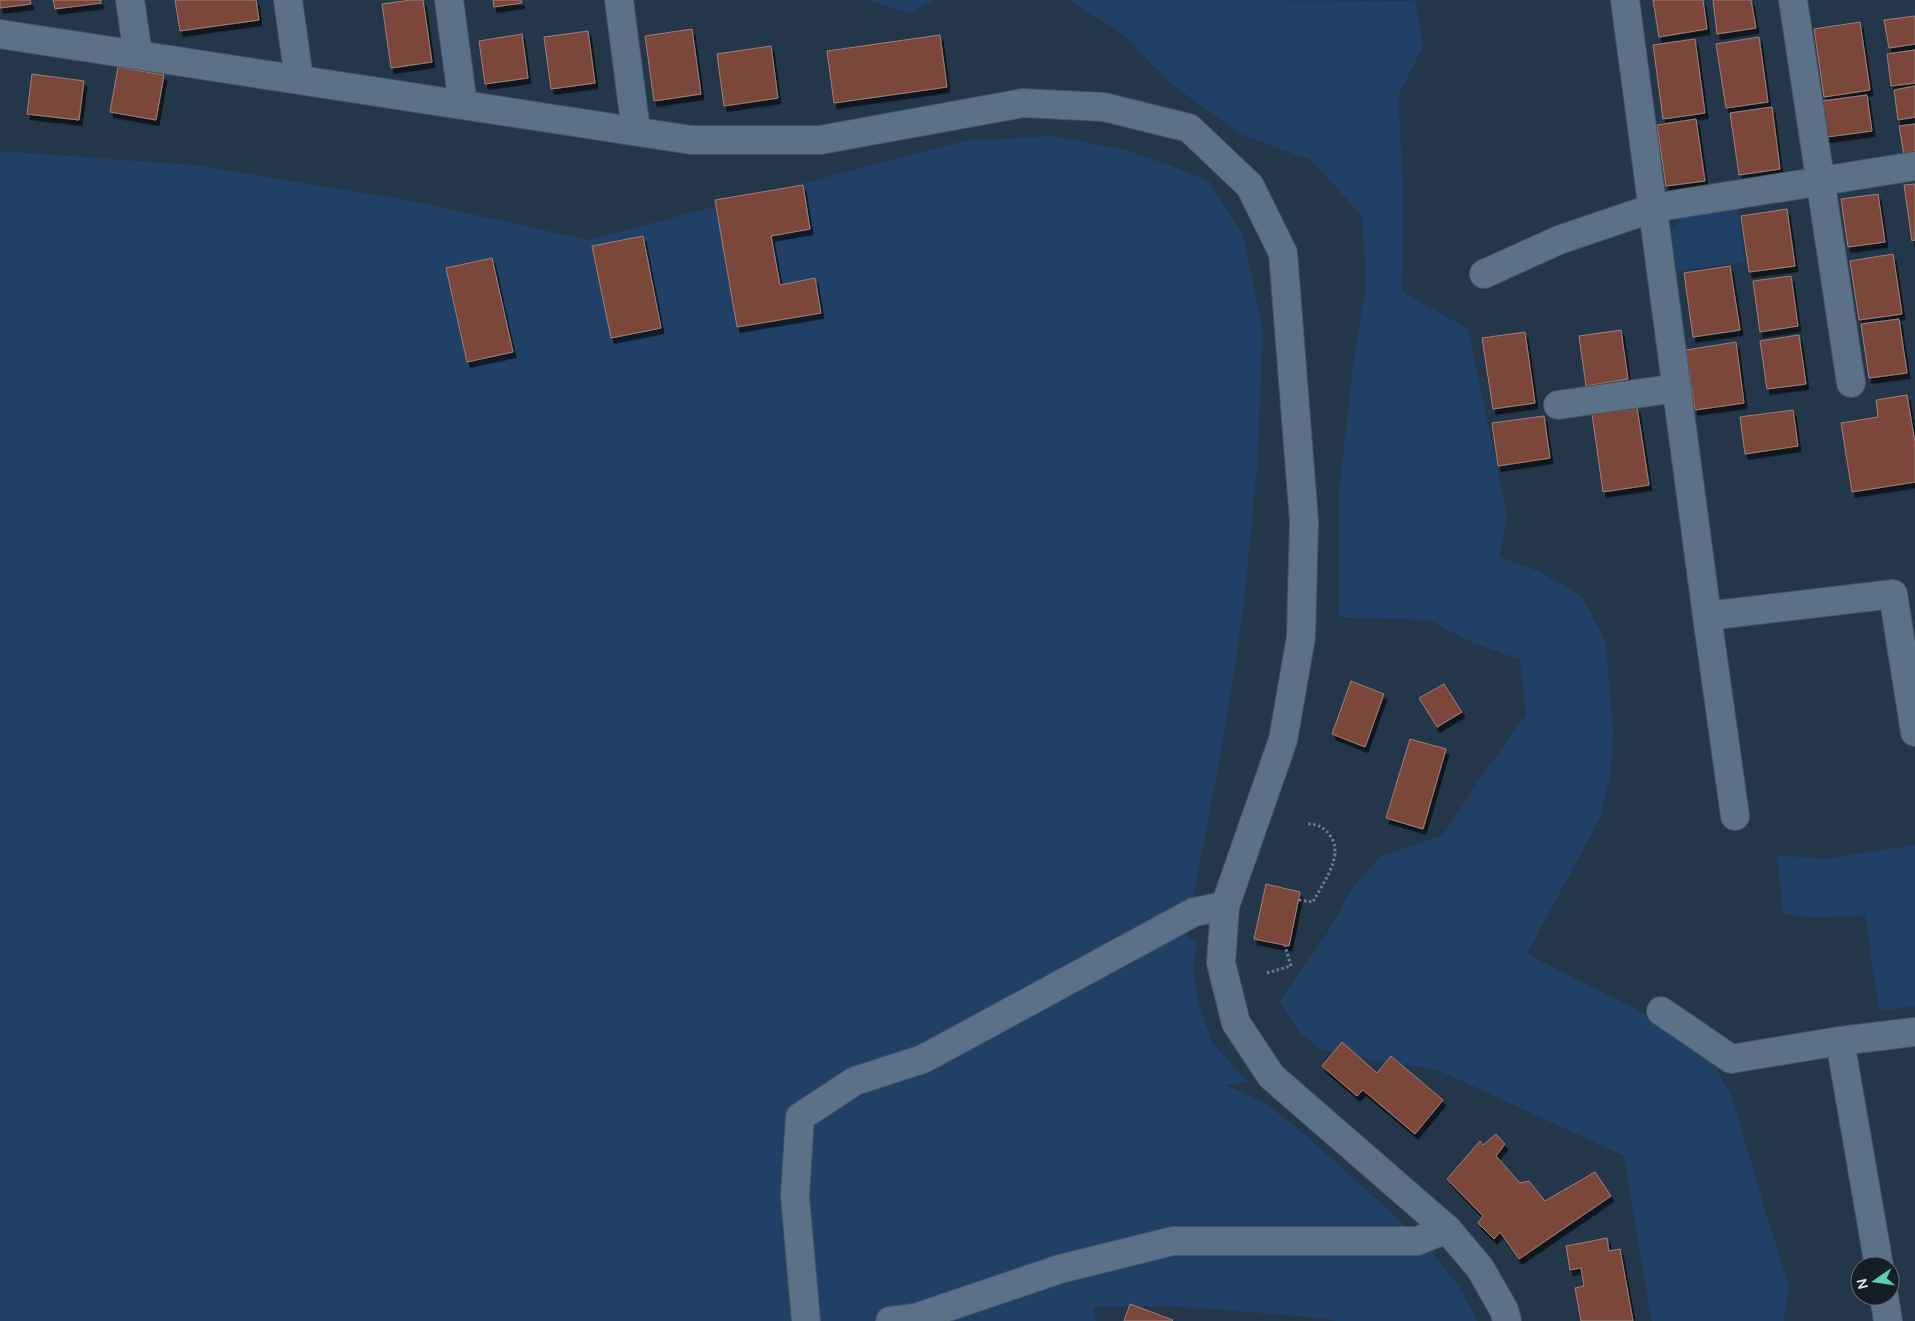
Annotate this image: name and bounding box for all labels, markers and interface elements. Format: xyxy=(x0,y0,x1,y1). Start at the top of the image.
north arrow xyxy=(1850,1256,1900,1306)
text: N xyxy=(1852,1277,1872,1291)

